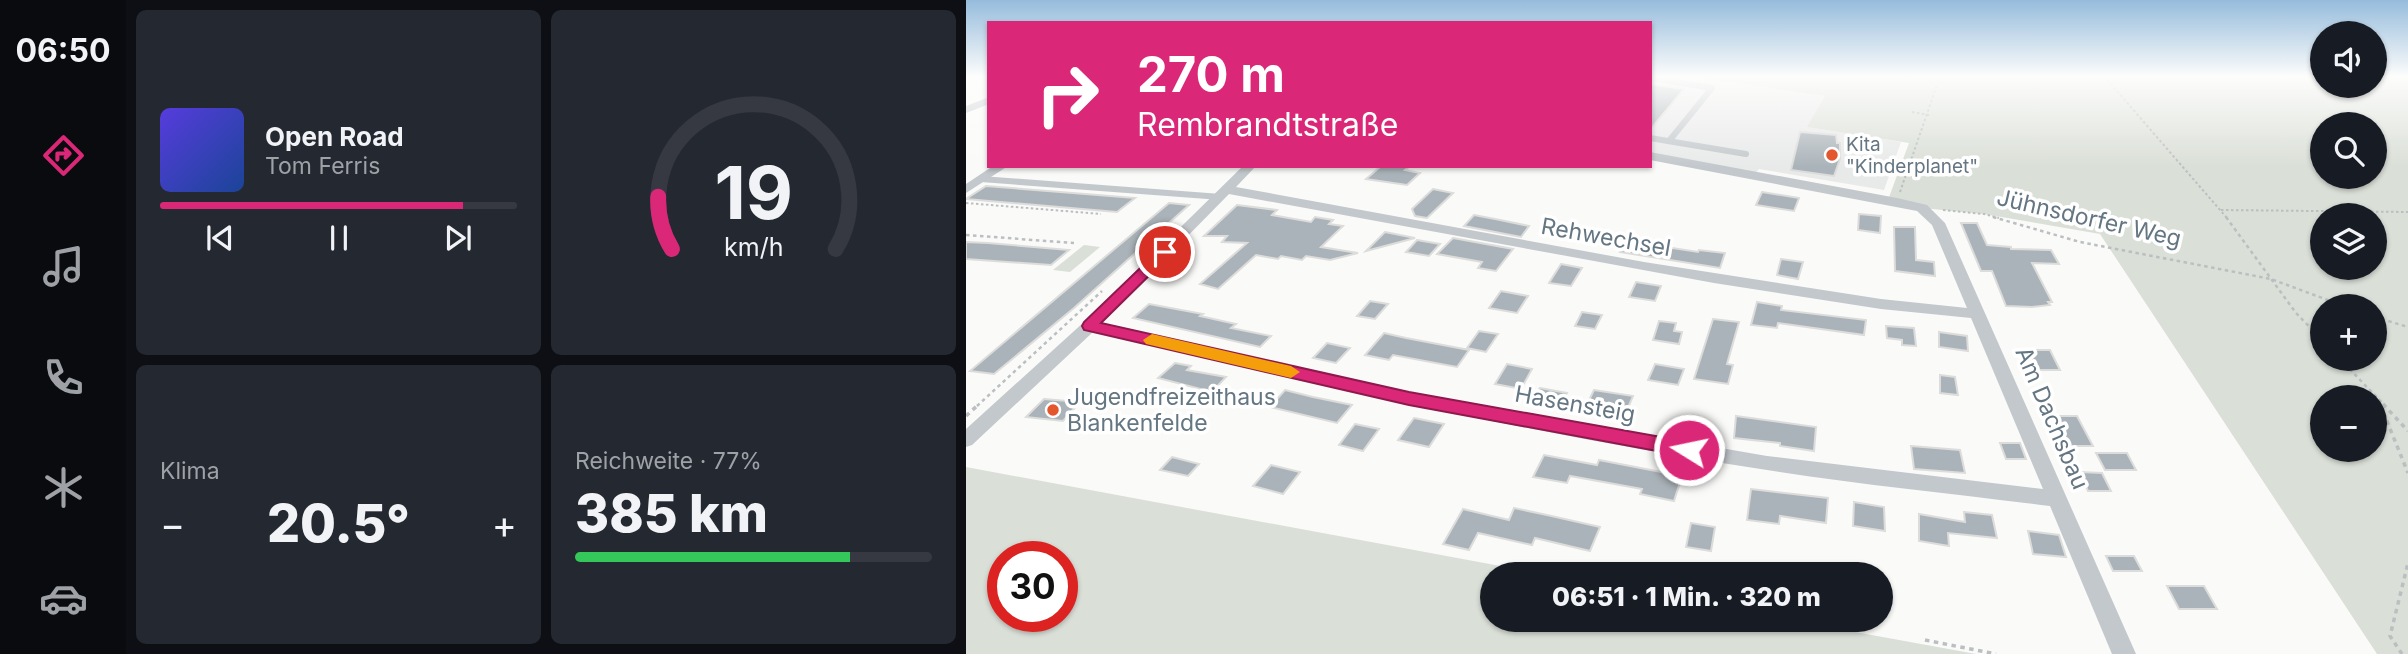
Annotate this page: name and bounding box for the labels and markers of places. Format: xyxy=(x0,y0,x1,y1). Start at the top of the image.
place label: Kita "Kinderplanet" xyxy=(1846,133,1978,178)
marker: Kita "Kinderplanet" xyxy=(1824,147,1840,163)
pin xyxy=(1135,222,1195,282)
place label: Jugendfreizeithaus Blankenfelde xyxy=(1067,383,1276,437)
marker: Jugendfreizeithaus Blankenfelde xyxy=(1045,402,1061,418)

